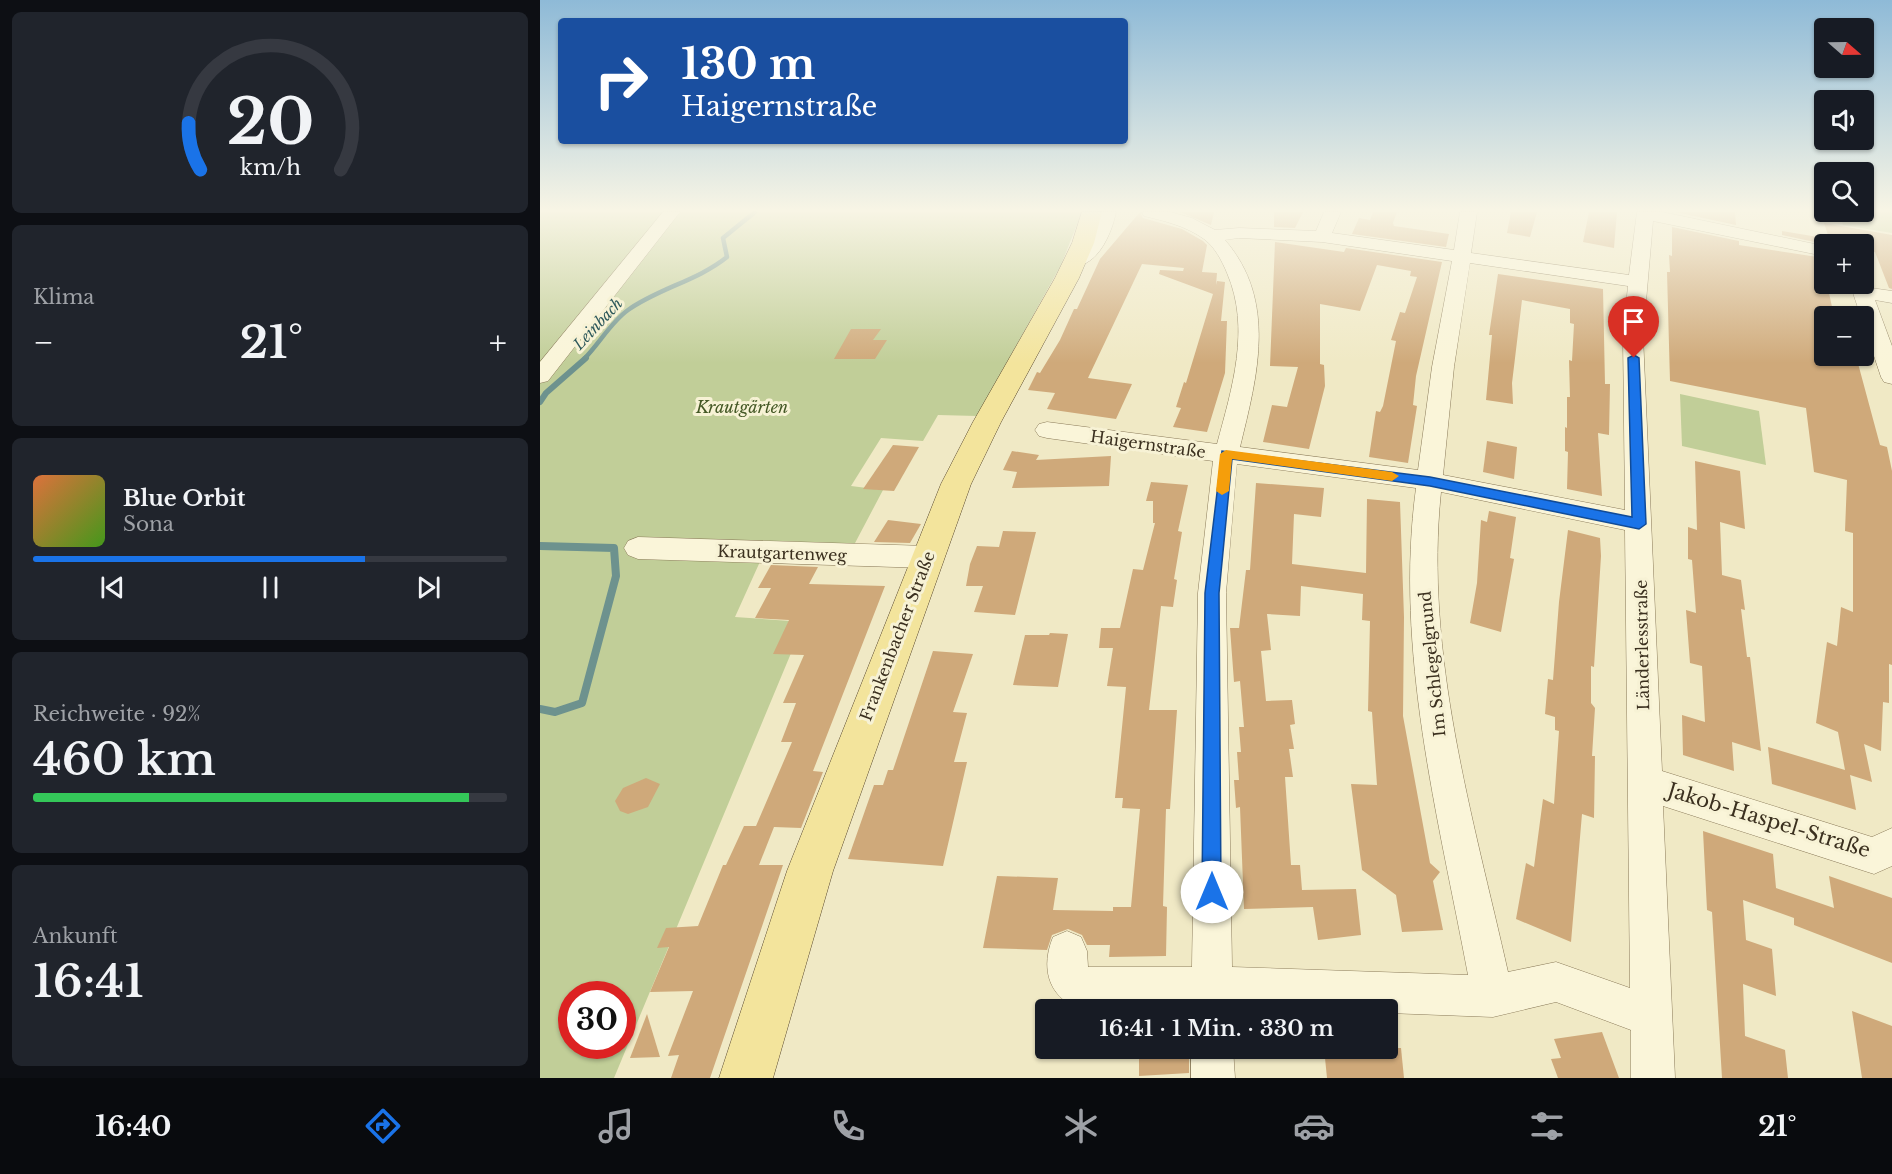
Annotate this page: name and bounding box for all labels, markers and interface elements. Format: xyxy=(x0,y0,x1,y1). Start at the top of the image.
north arrow xyxy=(1814,18,1874,78)
map controls xyxy=(1814,18,1874,366)
text: 130 m xyxy=(681,38,815,90)
icon: right xyxy=(582,42,660,120)
text: 20 xyxy=(226,83,314,161)
text: Haigernstraße xyxy=(681,90,877,123)
button: sound xyxy=(1814,90,1874,150)
text: km/h xyxy=(240,154,301,181)
button: search xyxy=(1814,162,1874,222)
button: + xyxy=(1814,234,1874,294)
text: Klima xyxy=(33,285,94,309)
water label: Leinbach xyxy=(568,294,627,354)
pin xyxy=(1608,296,1659,358)
icon: arrive xyxy=(1617,305,1650,338)
button: − xyxy=(1814,306,1874,366)
text: 21° xyxy=(240,314,303,370)
text: − xyxy=(33,322,54,363)
text: + xyxy=(489,322,507,363)
park label: Krautgärten xyxy=(695,397,788,417)
street label: Haigernstraße xyxy=(1089,426,1207,462)
text: Blue Orbit xyxy=(123,485,245,512)
text: Sona xyxy=(123,512,174,536)
street label: Krautgartenweg xyxy=(717,541,848,565)
street label: Frankenbacher Straße xyxy=(855,548,939,724)
icon: previous xyxy=(96,571,129,604)
icon: pause xyxy=(254,571,287,604)
icon: next xyxy=(412,571,445,604)
street label: Länderlesstraße xyxy=(1631,580,1653,710)
street label: Im Schlegelgrund xyxy=(1414,590,1450,738)
text: Reichweite · 92% xyxy=(33,702,201,726)
text: 460 km xyxy=(33,731,216,787)
street label: Jakob-Haspel-Straße xyxy=(1662,777,1873,862)
position arrow xyxy=(1180,860,1244,924)
text: Ankunft xyxy=(33,924,118,948)
text: 16:41 xyxy=(33,953,144,1009)
speed limit sign: 30 xyxy=(558,981,636,1059)
text: 16:41 · 1 Min. · 330 m xyxy=(1099,1015,1334,1042)
icon: directions xyxy=(362,1105,404,1147)
icon: music xyxy=(595,1105,637,1147)
icon: phone xyxy=(827,1105,869,1147)
icon: climate xyxy=(1060,1105,1102,1147)
icon: car xyxy=(1293,1105,1335,1147)
icon: filters xyxy=(1526,1105,1568,1147)
text: 16:40 xyxy=(95,1110,171,1143)
text: 21° xyxy=(1758,1110,1797,1143)

